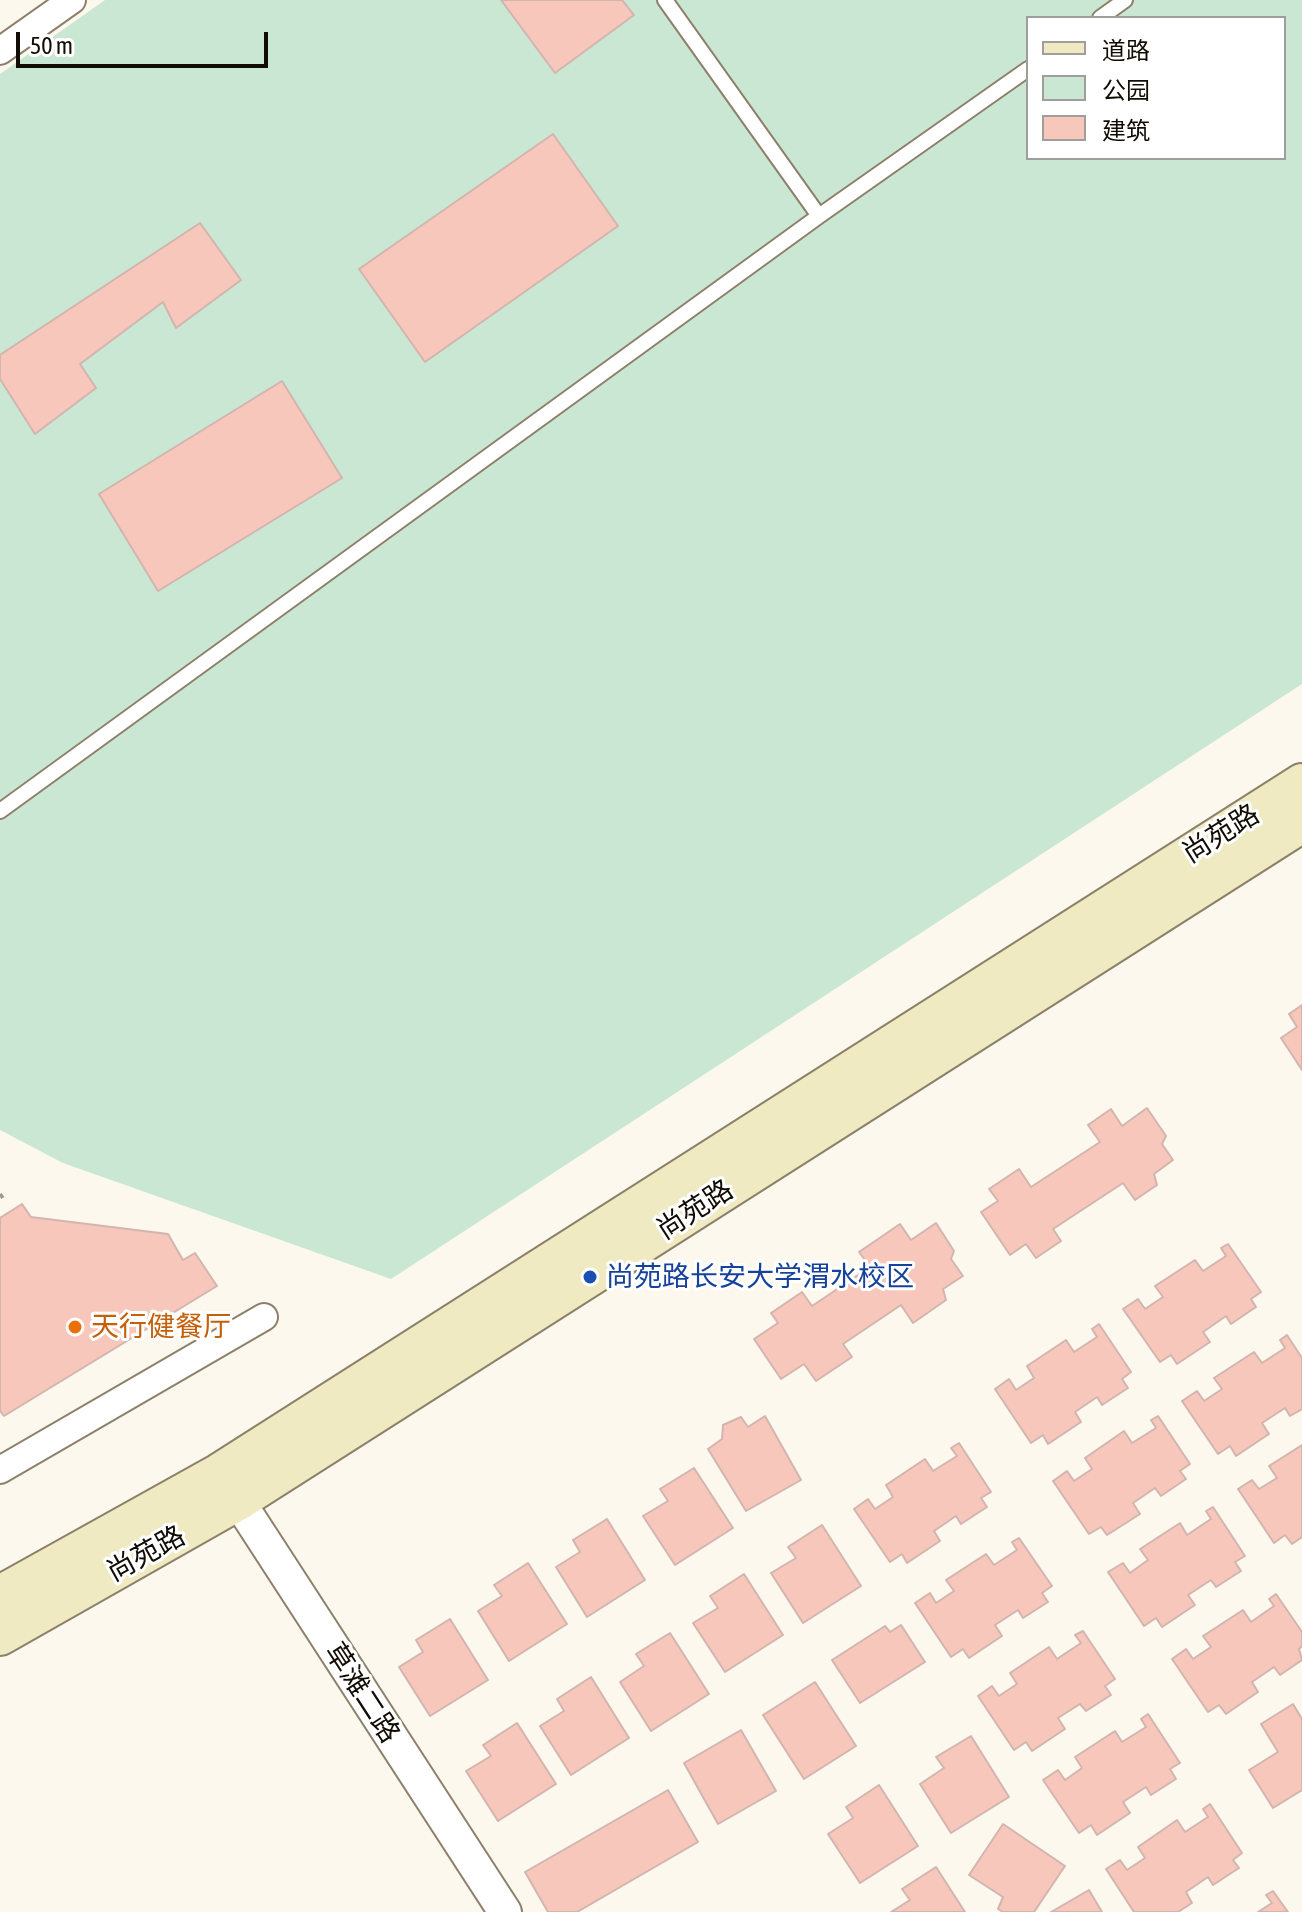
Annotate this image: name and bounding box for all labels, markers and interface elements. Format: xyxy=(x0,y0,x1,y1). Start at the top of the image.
scale bar xyxy=(20,16,272,66)
legend xyxy=(1026,16,1286,160)
text: 50 m xyxy=(30,32,73,59)
text: 道路 xyxy=(1102,37,1150,64)
text: 公园 xyxy=(1102,77,1150,104)
text: 建筑 xyxy=(1102,117,1150,144)
street label: 尚苑路 xyxy=(1176,797,1266,871)
street label: 尚苑路 xyxy=(651,1173,739,1247)
place label: 尚苑路长安大学渭水校区 xyxy=(606,1260,914,1294)
marker: 尚苑路长安大学渭水校区 xyxy=(581,1268,599,1286)
place label: 天行健餐厅 xyxy=(91,1310,231,1344)
marker: 天行健餐厅 xyxy=(66,1318,84,1336)
street label: 尚苑路 xyxy=(101,1519,191,1589)
street label: 草滩二路 xyxy=(317,1637,407,1749)

